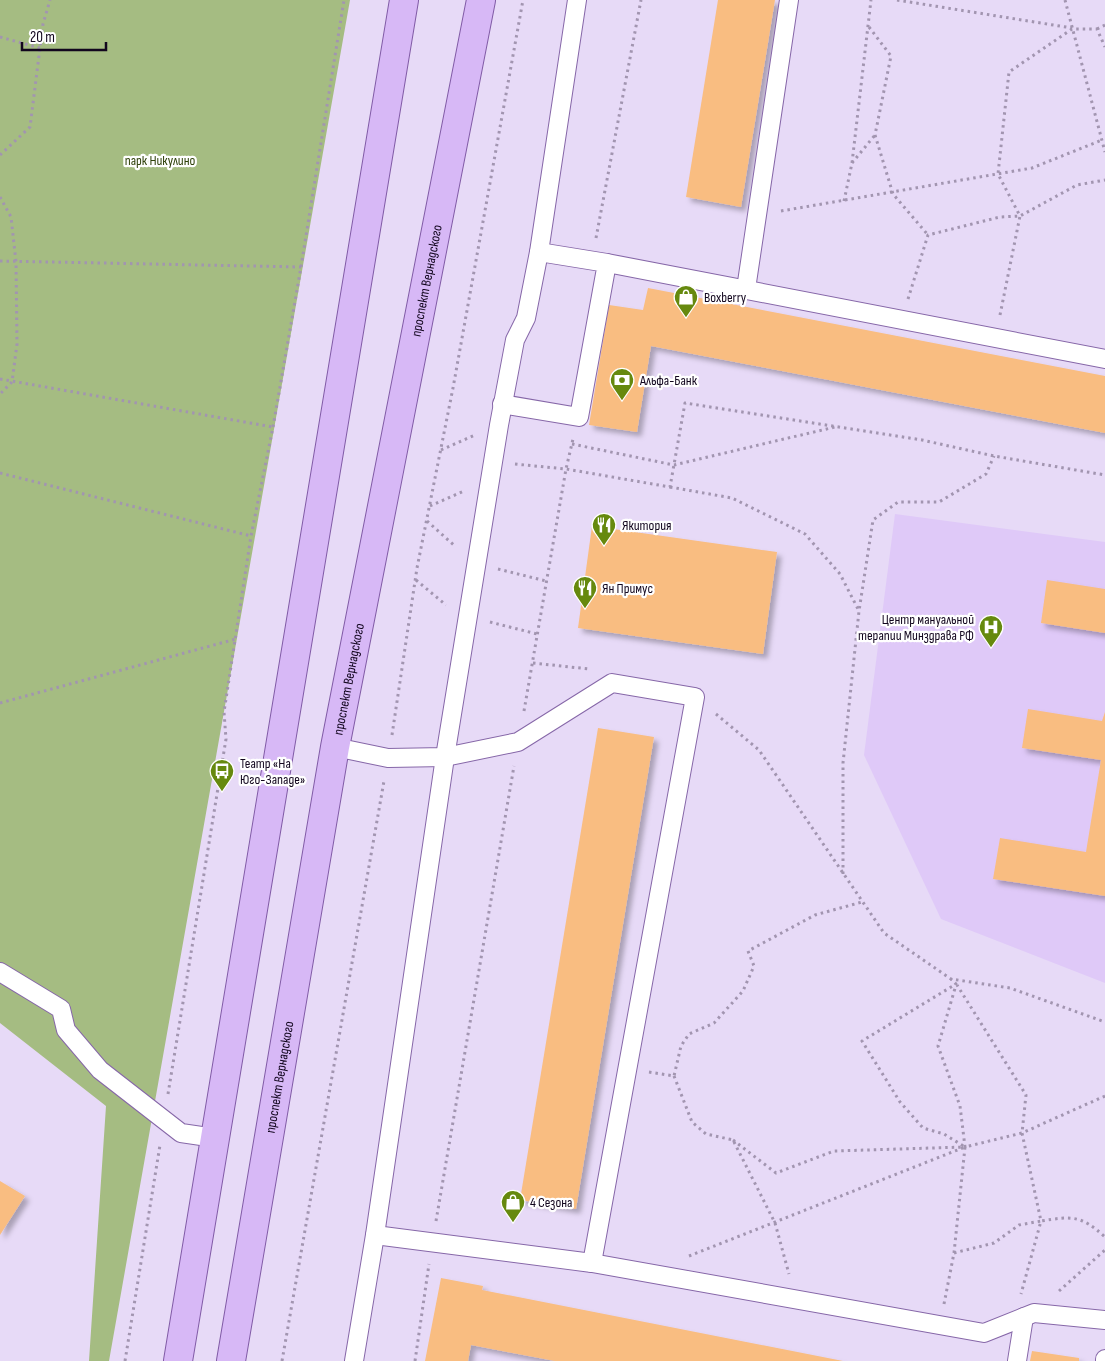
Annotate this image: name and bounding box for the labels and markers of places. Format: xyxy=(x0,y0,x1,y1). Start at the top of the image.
shop icon: Boxberry xyxy=(673,284,699,318)
place label: Boxberry xyxy=(704,289,747,306)
bank icon: Альфа-Банк xyxy=(609,367,635,401)
place label: Альфа-Банк xyxy=(639,372,698,389)
restaurant icon: Якитория xyxy=(591,512,617,546)
place label: Якитория xyxy=(622,517,672,534)
restaurant icon: Ян Примус xyxy=(572,575,598,609)
place label: Ян Примус xyxy=(602,580,653,597)
place label: Центр мануальной терапии Минздрава РФ xyxy=(858,611,974,644)
hospital icon: Центр мануальной терапии Минздрава РФ xyxy=(978,614,1004,648)
place label: Театр «На Юго-Западе» xyxy=(240,755,305,788)
bus stop icon: Театр «На Юго-Западе» xyxy=(209,758,235,792)
shop icon: 4 Сезона xyxy=(500,1189,526,1223)
place label: 4 Сезона xyxy=(530,1194,572,1211)

